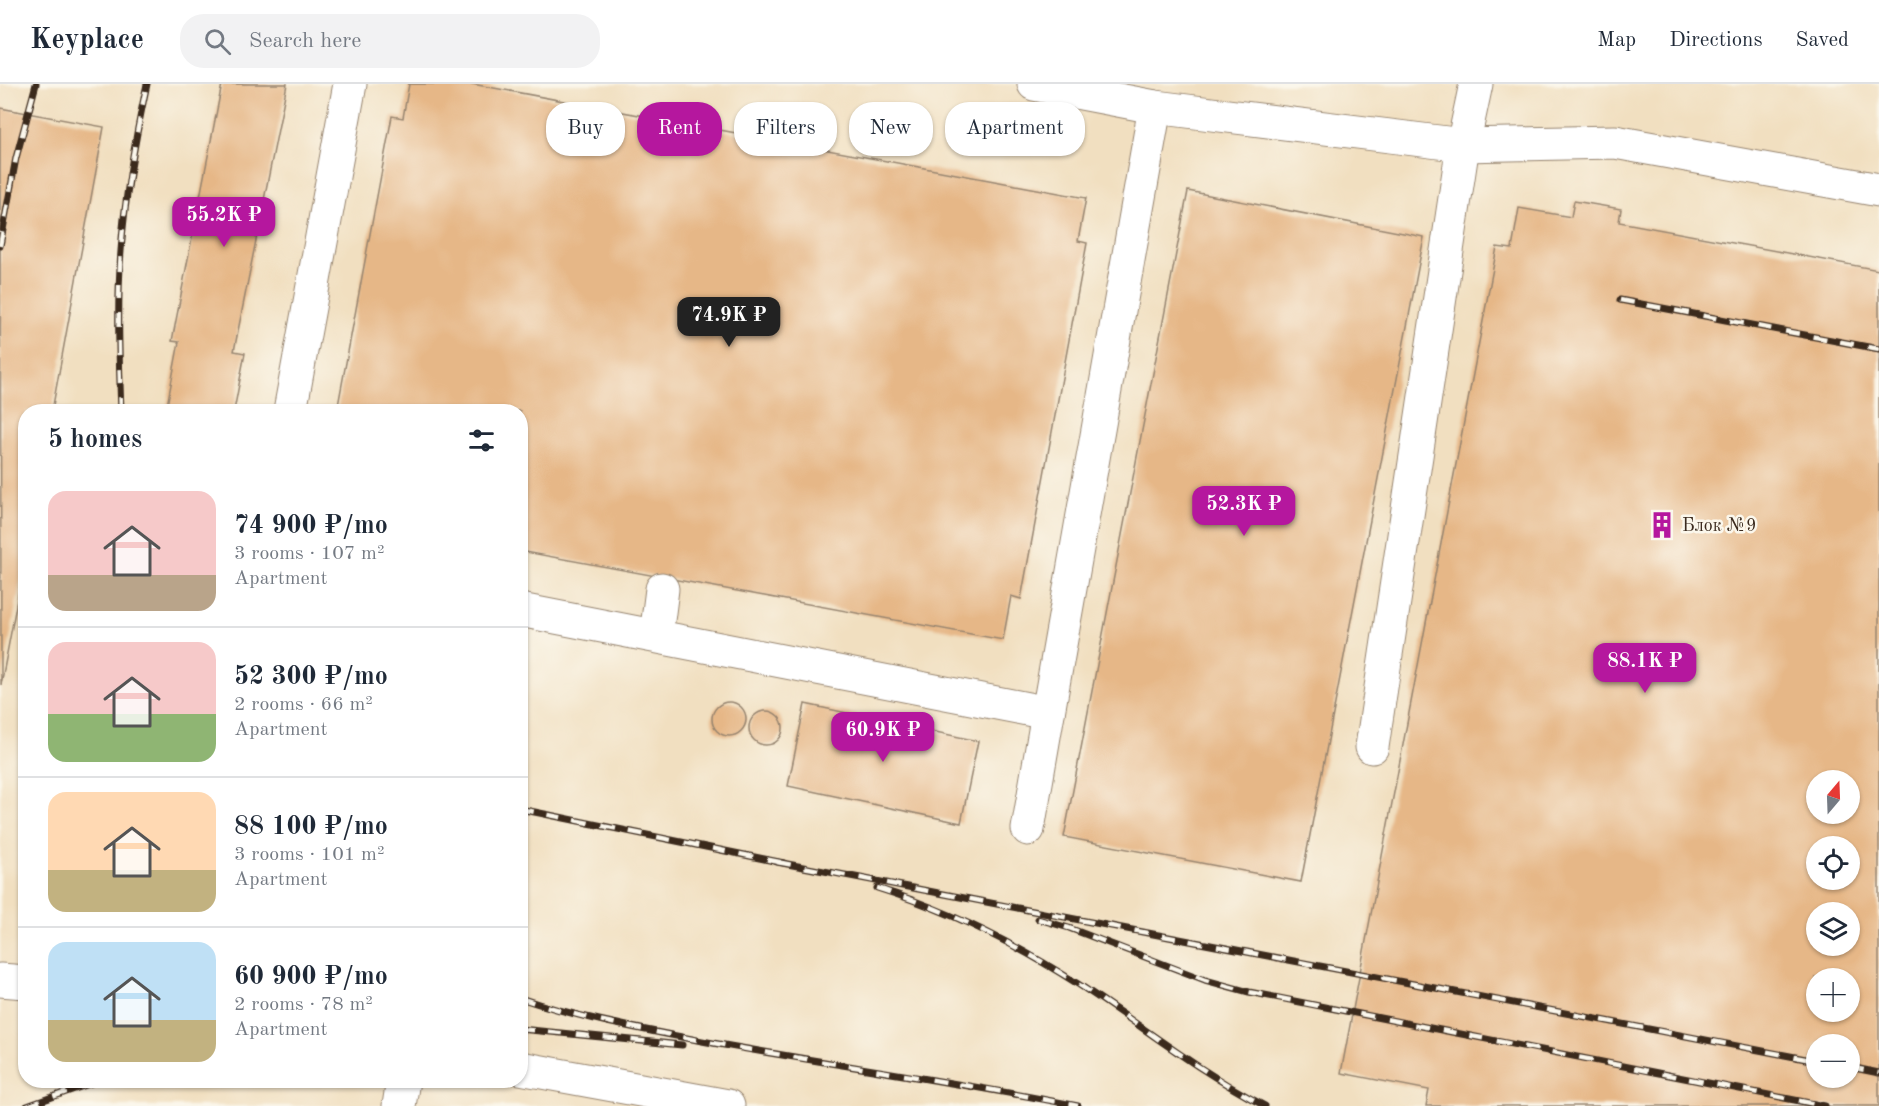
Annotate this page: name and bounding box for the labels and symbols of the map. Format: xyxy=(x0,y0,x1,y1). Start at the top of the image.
pin: 55.2K ₽ xyxy=(169,197,279,248)
pin: 74.9K ₽ xyxy=(674,297,784,348)
pin: 52.3K ₽ xyxy=(1189,486,1299,537)
building icon: Блок №9 xyxy=(1647,510,1677,540)
place label: Блок №9 xyxy=(1682,517,1756,535)
pin: 88.1K ₽ xyxy=(1590,643,1700,694)
pin: 60.9K ₽ xyxy=(828,712,938,763)
north arrow xyxy=(1806,770,1860,824)

